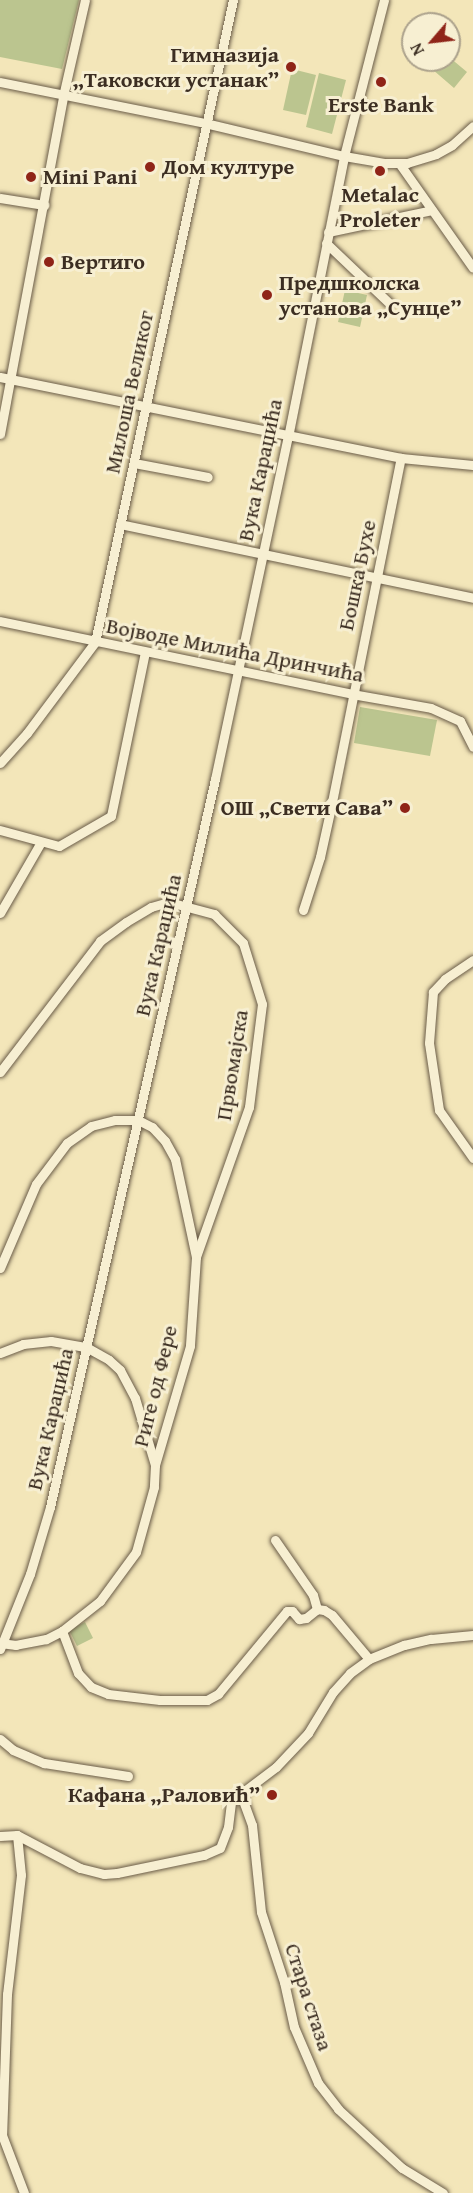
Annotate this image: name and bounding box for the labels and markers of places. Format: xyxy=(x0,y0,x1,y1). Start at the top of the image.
place label: Гимназија „Таковски устанак” xyxy=(73,41,279,92)
marker: Гимназија „Таковски устанак” xyxy=(284,60,298,74)
marker: Erste Bank xyxy=(374,75,388,89)
place label: Erste Bank xyxy=(328,92,434,118)
place label: Дом културе xyxy=(162,154,294,180)
marker: Дом културе xyxy=(143,160,157,174)
place label: Mini Pani xyxy=(43,164,137,190)
marker: Metalac Proleter xyxy=(373,164,387,178)
marker: Mini Pani xyxy=(24,170,38,184)
place label: Metalac Proleter xyxy=(339,181,421,232)
place label: Вертиго xyxy=(61,249,145,275)
marker: Вертиго xyxy=(42,255,56,269)
place label: Предшколска установа „Сунце” xyxy=(279,269,462,320)
marker: Предшколска установа „Сунце” xyxy=(260,288,274,302)
place label: ОШ „Свети Сава” xyxy=(221,795,393,821)
marker: ОШ „Свети Сава” xyxy=(398,801,412,815)
place label: Кафана „Раловић” xyxy=(68,1782,260,1808)
marker: Кафана „Раловић” xyxy=(265,1788,279,1802)

